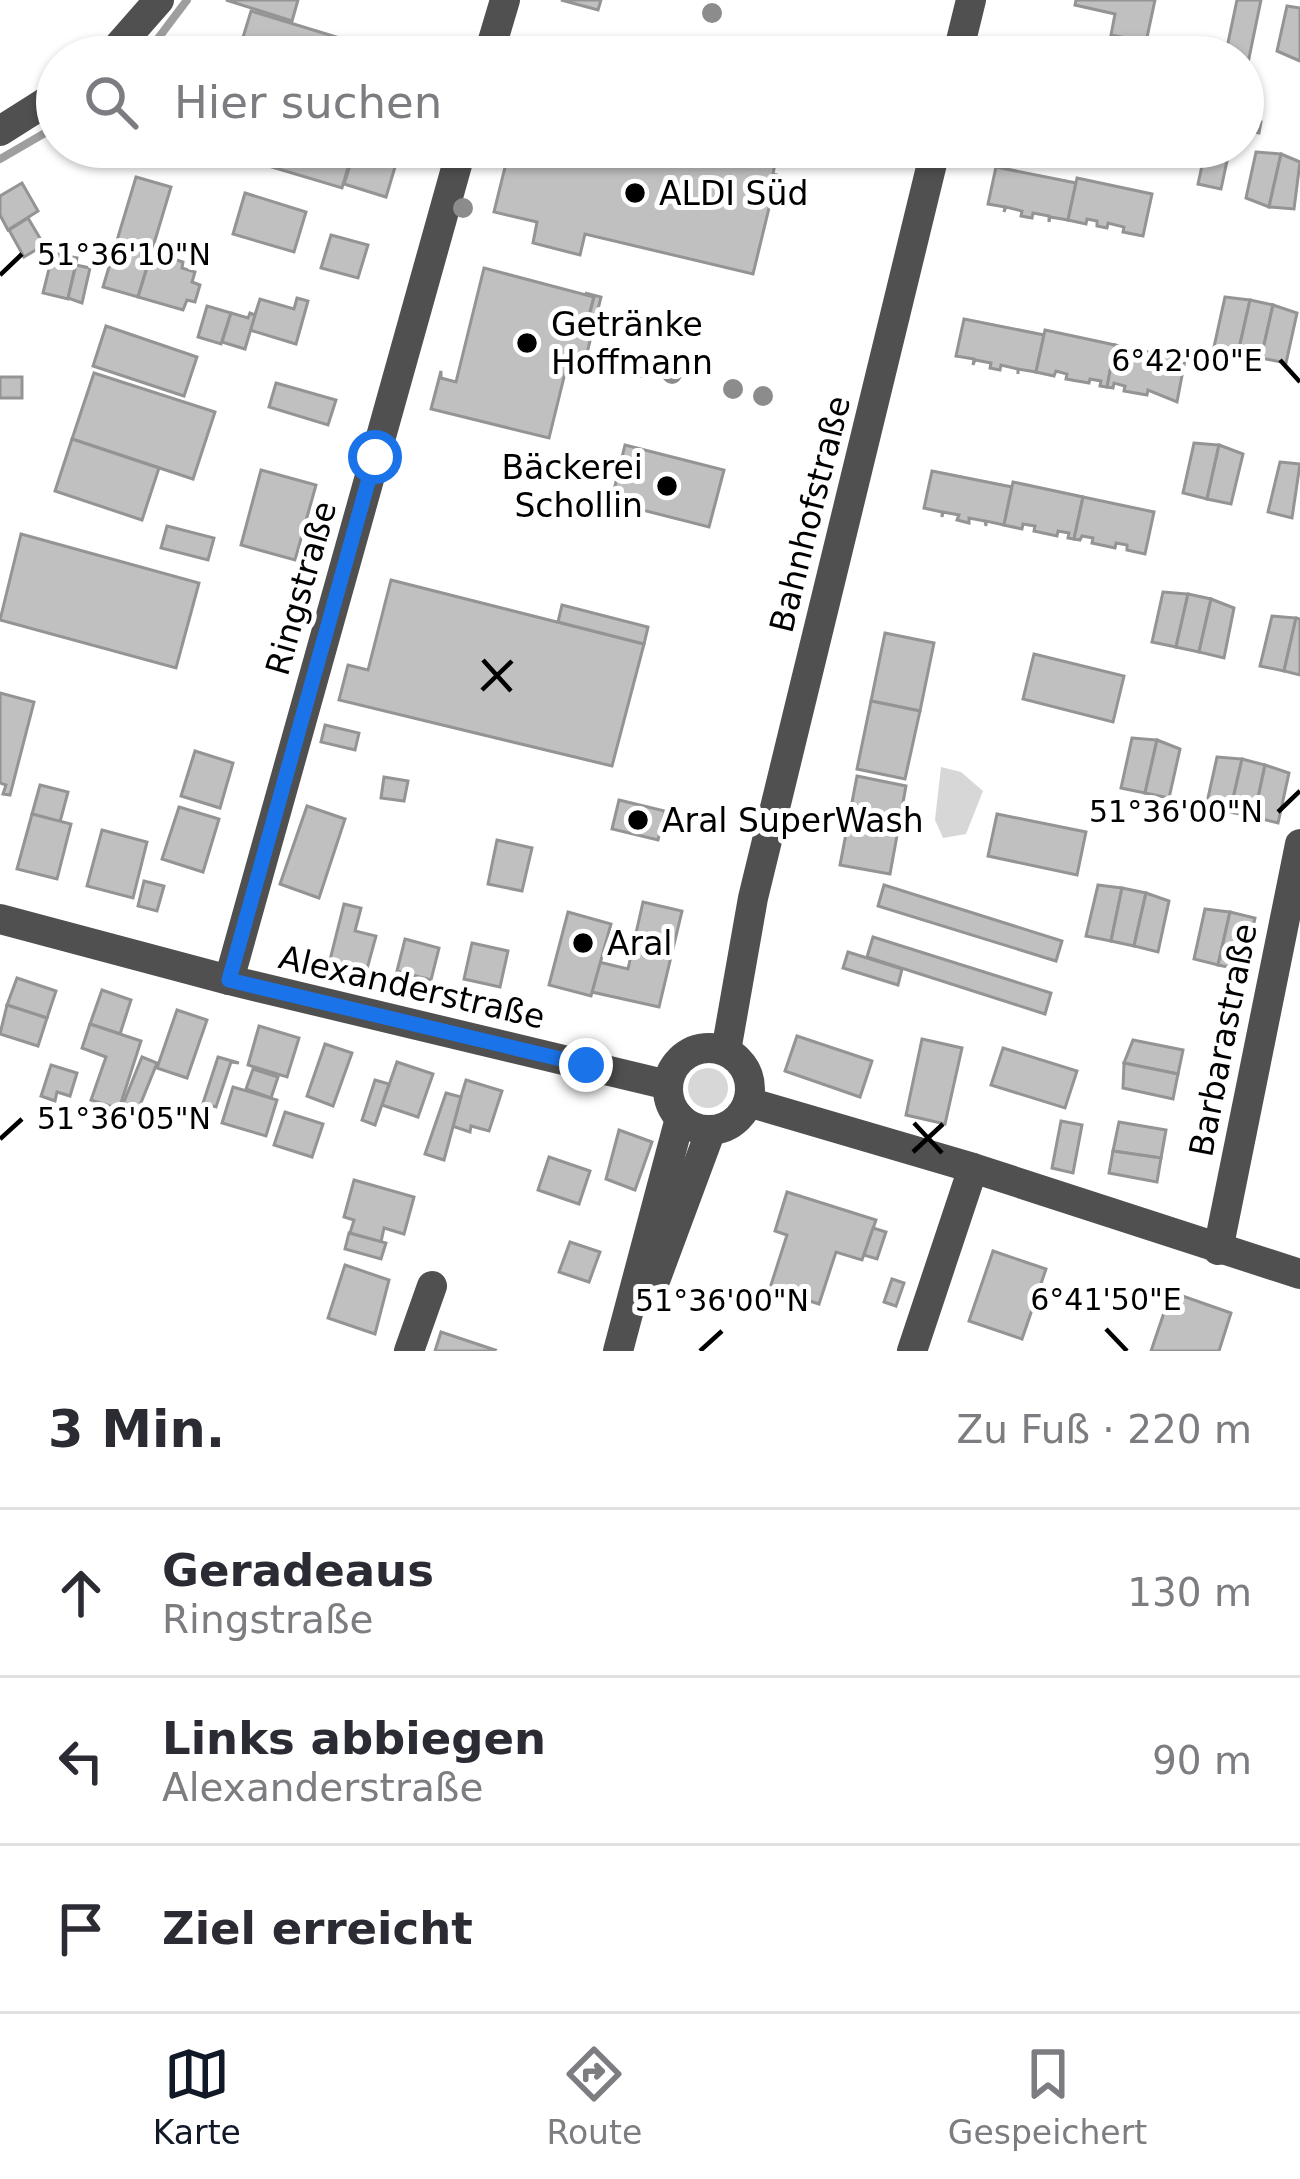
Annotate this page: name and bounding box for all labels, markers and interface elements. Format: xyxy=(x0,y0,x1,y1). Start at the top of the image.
search box xyxy=(36,36,1264,168)
icon: search xyxy=(78,69,144,135)
text: Hier suchen xyxy=(174,76,442,129)
place label: ALDI Süd xyxy=(659,174,808,213)
marker: ALDI Süd xyxy=(622,180,648,206)
text: 51°36'10"N xyxy=(37,237,211,272)
place label: Getränke Hoffmann xyxy=(551,305,713,382)
marker: Getränke Hoffmann xyxy=(514,330,540,356)
text: 6°42'00"E xyxy=(1111,343,1263,378)
street label: Bahnhofstraße xyxy=(762,392,858,636)
route start xyxy=(348,430,402,484)
place label: Bäckerei Schollin xyxy=(501,448,643,525)
marker: Bäckerei Schollin xyxy=(654,473,680,499)
street label: Ringstraße xyxy=(258,497,344,679)
text: 51°36'00"N xyxy=(1089,794,1263,829)
place label: Aral SuperWash xyxy=(662,801,924,840)
marker: Aral SuperWash xyxy=(625,807,651,833)
street label: Barbarastraße xyxy=(1181,920,1265,1160)
place label: Aral xyxy=(607,924,673,963)
marker: Aral xyxy=(570,930,596,956)
street label: Alexanderstraße xyxy=(275,937,549,1037)
route end xyxy=(559,1038,613,1092)
text: 51°36'05"N xyxy=(37,1101,211,1136)
text: 6°41'50"E xyxy=(1030,1282,1182,1317)
text: 51°36'00"N xyxy=(635,1283,809,1318)
text: 3 Min. xyxy=(48,1400,225,1459)
text: Zu Fuß · 220 m xyxy=(957,1407,1252,1452)
text: Geradeaus xyxy=(162,1544,434,1597)
icon: ahead xyxy=(48,1560,114,1626)
text: 130 m xyxy=(1127,1570,1252,1615)
text: Ringstraße xyxy=(162,1597,374,1642)
text: Links abbiegen xyxy=(162,1712,546,1765)
icon: left xyxy=(48,1728,114,1794)
text: 90 m xyxy=(1152,1738,1252,1783)
text: Alexanderstraße xyxy=(162,1765,483,1810)
icon: arrive xyxy=(48,1896,114,1962)
text: Ziel erreicht xyxy=(162,1902,473,1955)
tab: Karte xyxy=(153,2041,241,2152)
tab: Route xyxy=(546,2041,642,2152)
tab: Gespeichert xyxy=(948,2041,1147,2152)

